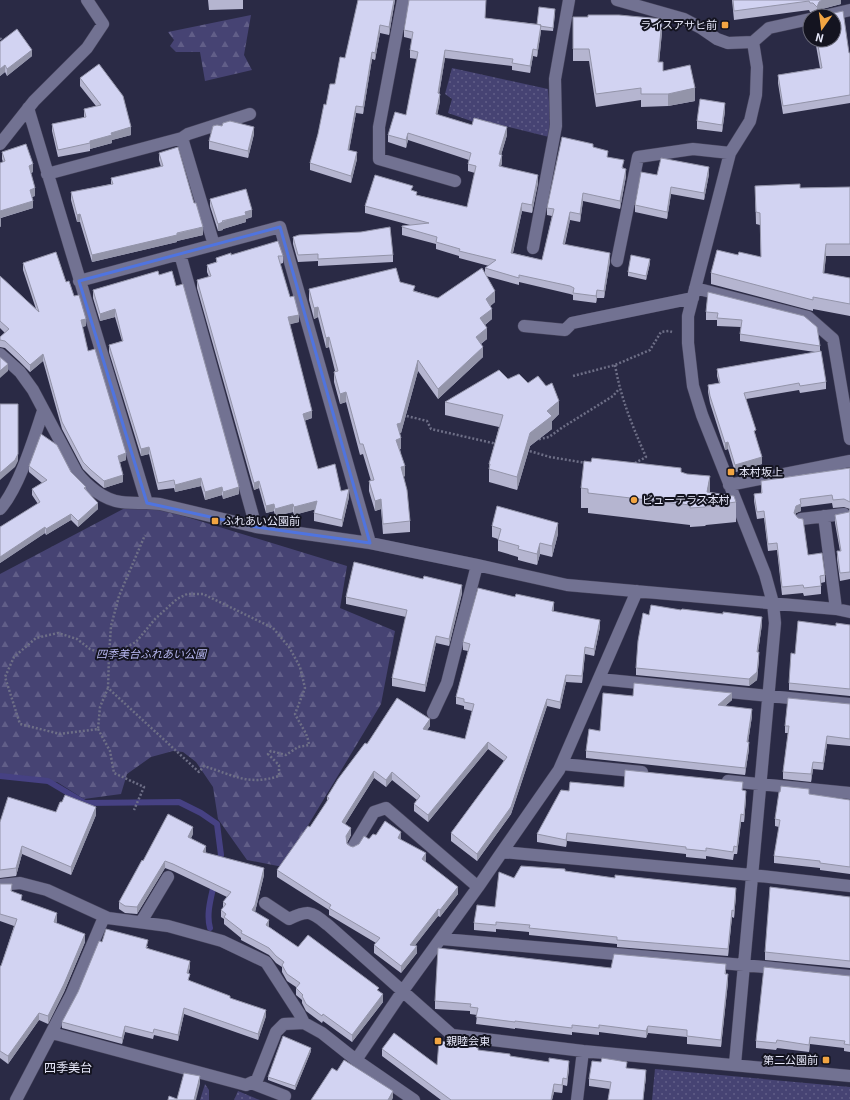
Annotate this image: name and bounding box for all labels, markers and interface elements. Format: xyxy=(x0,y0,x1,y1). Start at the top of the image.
north arrow xyxy=(802,8,842,48)
place label: ライスアサヒ前 xyxy=(640,16,717,32)
marker: ライスアサヒ前 xyxy=(720,20,730,30)
text: N xyxy=(813,30,825,47)
place label: 本村坂上 xyxy=(739,463,783,479)
marker: 本村坂上 xyxy=(726,467,736,477)
place label: ビューテラス本村 xyxy=(642,491,730,507)
marker: ビューテラス本村 xyxy=(629,495,639,505)
place label: ふれあい公園前 xyxy=(223,512,300,528)
marker: ふれあい公園前 xyxy=(210,516,220,526)
park label: 四季美台ふれあい公園 xyxy=(96,645,208,661)
place label: 親睦会東 xyxy=(446,1032,490,1048)
marker: 親睦会東 xyxy=(433,1036,443,1046)
place label: 第二公園前 xyxy=(763,1051,818,1067)
marker: 第二公園前 xyxy=(821,1055,831,1065)
district label: 四季美台 xyxy=(44,1058,92,1075)

